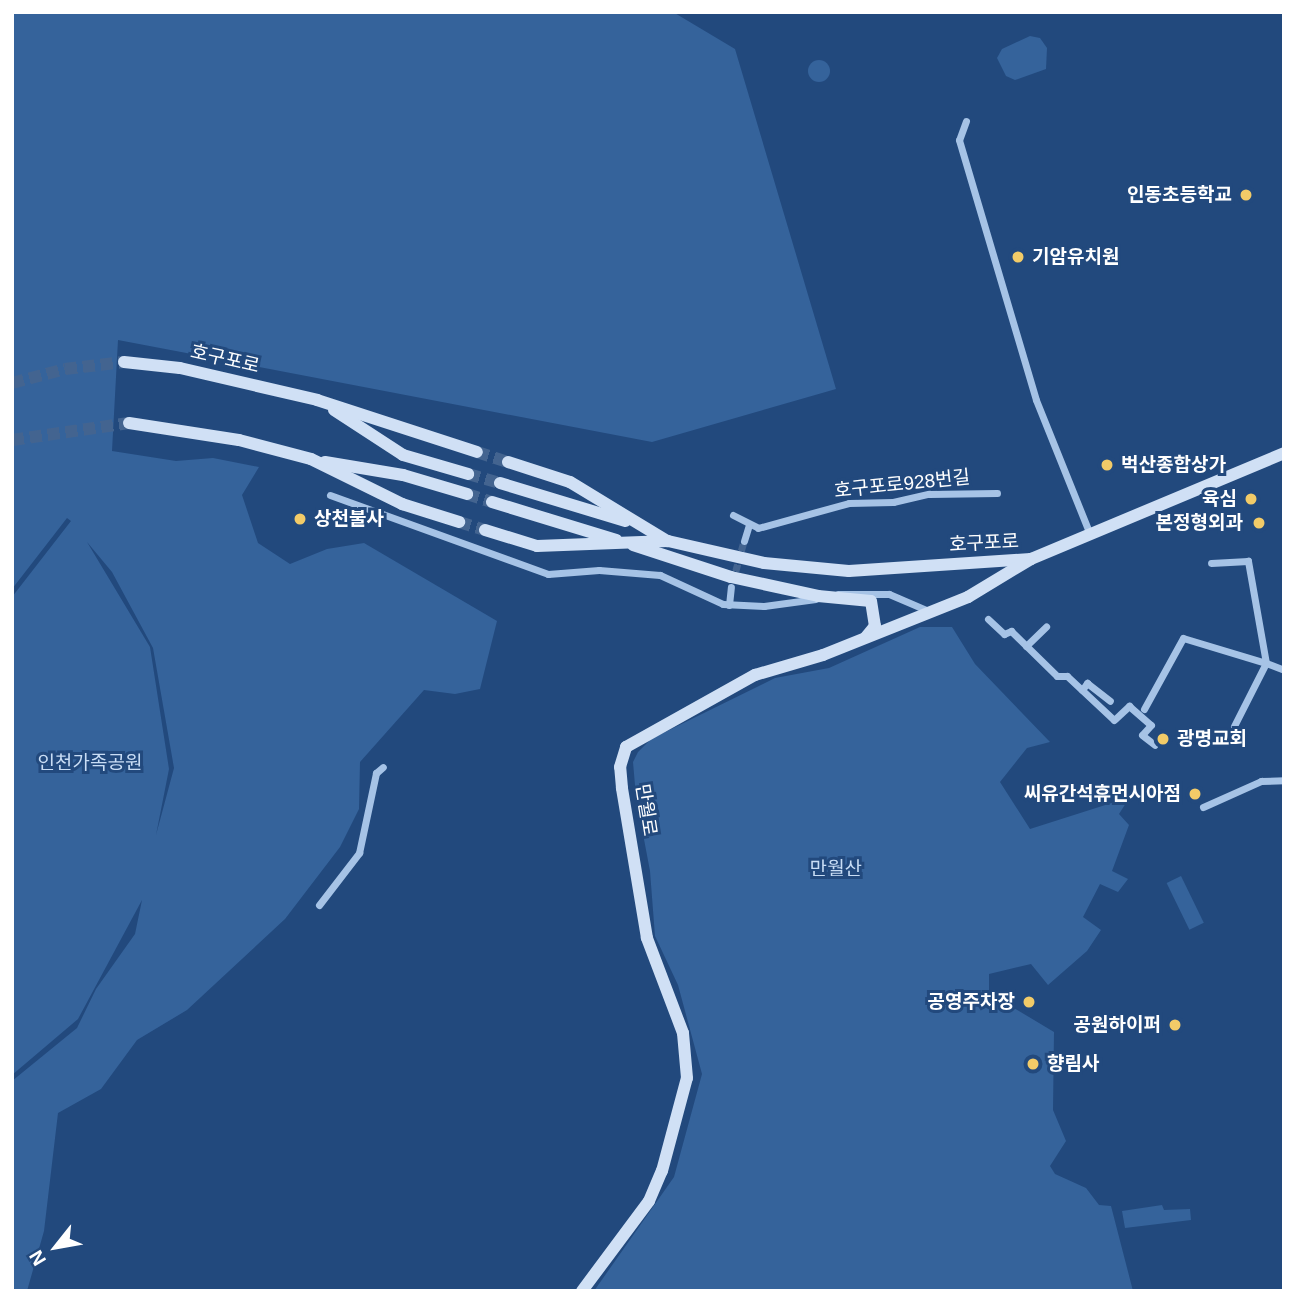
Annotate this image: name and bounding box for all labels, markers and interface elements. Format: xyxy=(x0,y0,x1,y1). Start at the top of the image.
place label: 인동초등학교 xyxy=(1127,184,1232,206)
marker: 인동초등학교 xyxy=(1238,187,1254,203)
place label: 기암유치원 xyxy=(1032,246,1119,268)
marker: 기암유치원 xyxy=(1010,249,1026,265)
street label: 호구포로 xyxy=(188,340,262,378)
place label: 벅산종합상가 xyxy=(1121,454,1226,476)
marker: 벅산종합상가 xyxy=(1099,457,1115,473)
street label: 호구포로928번길 xyxy=(833,466,971,502)
place label: 육심 xyxy=(1202,488,1237,510)
marker: 육심 xyxy=(1243,491,1259,507)
place label: 상천불사 xyxy=(314,508,384,530)
marker: 상천불사 xyxy=(292,511,308,527)
place label: 본정형외과 xyxy=(1156,512,1243,534)
marker: 본정형외과 xyxy=(1249,513,1269,533)
street label: 호구포로 xyxy=(948,530,1020,556)
place label: 광명교회 xyxy=(1177,728,1247,750)
marker: 광명교회 xyxy=(1155,731,1171,747)
park label: 인천가족공원 xyxy=(38,752,142,774)
street label: 만월로 xyxy=(631,782,661,838)
place label: 씨유간석휴먼시아점 xyxy=(1024,783,1181,805)
marker: 씨유간석휴먼시아점 xyxy=(1187,786,1203,802)
park label: 만월산 xyxy=(810,858,862,880)
place label: 공영주차장 xyxy=(928,991,1015,1013)
marker: 공영주차장 xyxy=(1021,994,1037,1010)
place label: 공원하이퍼 xyxy=(1074,1014,1161,1036)
marker: 공원하이퍼 xyxy=(1167,1017,1183,1033)
place label: 향림사 xyxy=(1047,1053,1099,1075)
marker: 향림사 xyxy=(1025,1056,1041,1072)
north arrow xyxy=(21,1212,91,1282)
text: N xyxy=(25,1247,50,1269)

